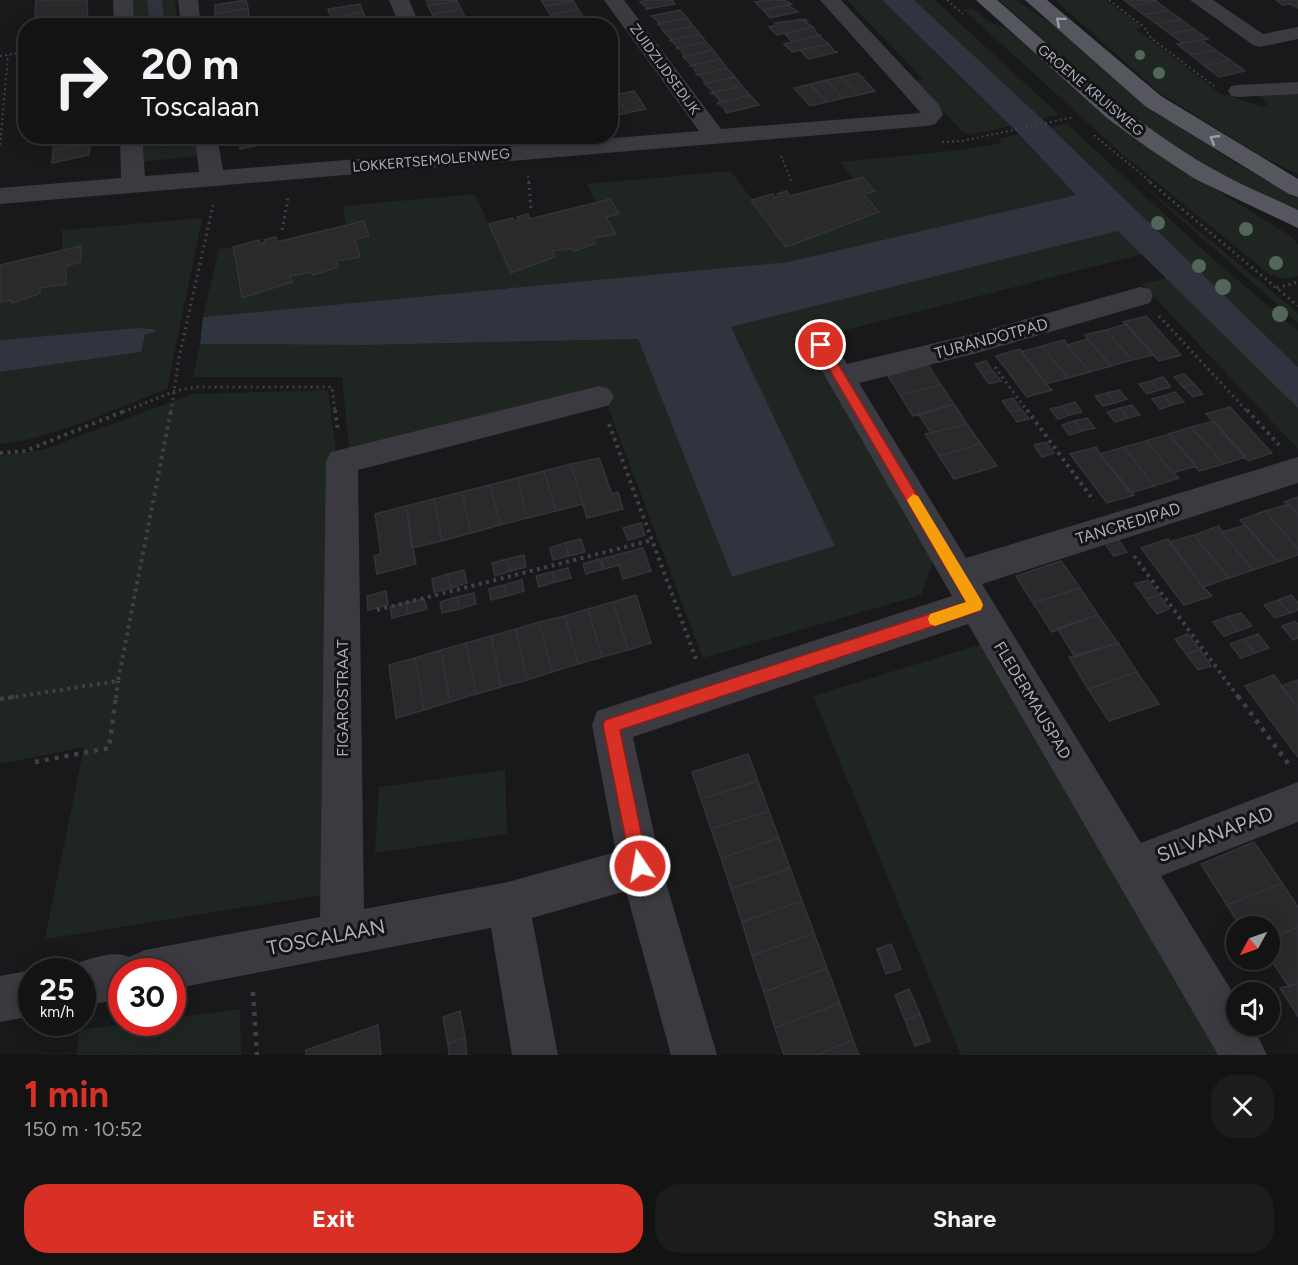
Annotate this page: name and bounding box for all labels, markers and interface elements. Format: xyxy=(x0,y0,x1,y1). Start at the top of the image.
one-way arrow xyxy=(1056,17,1067,28)
street label: ZUIDZIJDSEDIJK xyxy=(626,21,703,118)
text: 20 m xyxy=(141,39,239,90)
street label: GROENE KRUISWEG xyxy=(1034,41,1147,140)
icon: right xyxy=(42,42,120,120)
text: Toscalaan xyxy=(141,90,259,123)
one-way arrow xyxy=(1210,135,1220,147)
street label: LOKKERTSEMOLENWEG xyxy=(352,145,511,176)
street label: TURANDOTPAD xyxy=(932,314,1050,363)
pin xyxy=(795,319,846,370)
icon: arrive xyxy=(804,328,837,361)
street label: TANCREDIPAD xyxy=(1074,499,1183,548)
street label: FLEDERMAUSPAD xyxy=(990,638,1075,762)
street label: FIGAROSTRAAT xyxy=(333,639,352,757)
street label: SILVANAPAD xyxy=(1153,801,1277,867)
position arrow xyxy=(608,834,672,898)
street label: TOSCALAAN xyxy=(265,914,387,960)
north arrow xyxy=(1226,916,1280,970)
map controls xyxy=(1226,916,1280,1036)
speed limit sign: 30 xyxy=(108,958,186,1036)
text: 25 xyxy=(40,971,74,1008)
button: sound xyxy=(1226,982,1280,1036)
text: km/h xyxy=(40,1003,74,1021)
text: 1 min xyxy=(24,1073,109,1116)
button: close xyxy=(1211,1075,1274,1138)
text: 150 m · 10:52 xyxy=(24,1117,142,1141)
button: Exit xyxy=(24,1184,643,1253)
button: Share xyxy=(655,1184,1274,1253)

